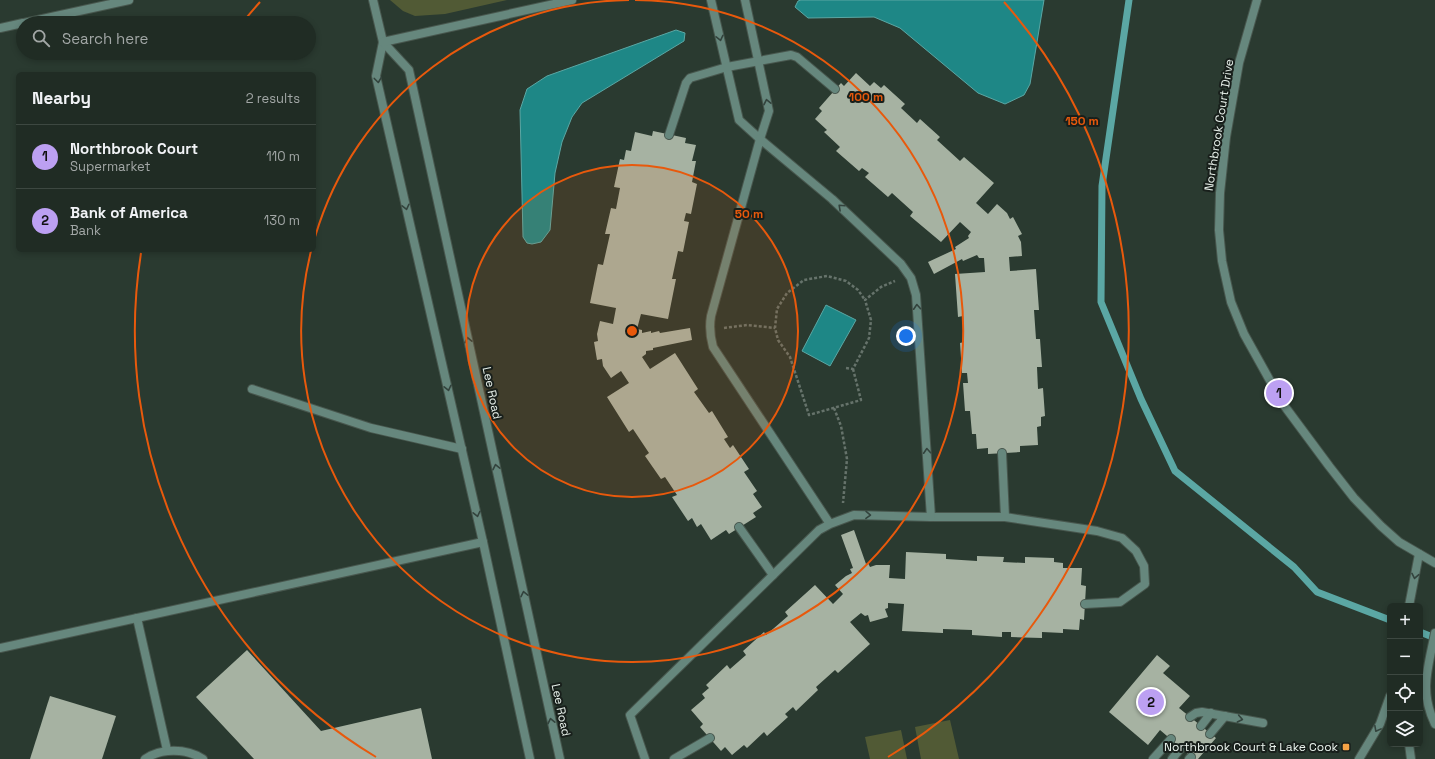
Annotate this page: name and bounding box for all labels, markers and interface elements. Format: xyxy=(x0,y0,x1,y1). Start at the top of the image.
search box xyxy=(16,16,316,60)
icon: search xyxy=(30,27,52,49)
text: Search here xyxy=(62,29,148,48)
one-way arrow xyxy=(715,34,724,41)
street label: Northbrook Court Drive xyxy=(1201,58,1237,192)
one-way arrow xyxy=(373,77,382,83)
text: Nearby xyxy=(32,87,91,109)
text: 100 m xyxy=(849,89,883,105)
text: 2 results xyxy=(246,90,300,107)
one-way arrow xyxy=(764,99,772,105)
text: 150 m xyxy=(1065,113,1099,129)
text: Northbrook Court xyxy=(70,139,198,158)
text: 1 xyxy=(42,148,48,165)
text: 110 m xyxy=(266,148,300,165)
text: Supermarket xyxy=(70,158,151,175)
text: Bank of America xyxy=(70,203,188,222)
one-way arrow xyxy=(402,203,410,210)
one-way arrow xyxy=(838,205,845,212)
text: 50 m xyxy=(735,206,763,222)
text: 2 xyxy=(41,212,49,229)
text: 130 m xyxy=(264,212,300,229)
text: Bank xyxy=(70,222,101,239)
one-way arrow xyxy=(912,304,921,310)
centre of rings xyxy=(625,324,639,338)
your location xyxy=(896,326,916,346)
one-way arrow xyxy=(464,337,472,343)
street label: Lee Road xyxy=(479,365,505,421)
pin: 1 xyxy=(1266,378,1292,408)
one-way arrow xyxy=(443,385,451,391)
one-way arrow xyxy=(922,448,931,454)
one-way arrow xyxy=(492,464,500,470)
one-way arrow xyxy=(473,511,481,518)
one-way arrow xyxy=(865,511,871,520)
one-way arrow xyxy=(1411,573,1420,579)
one-way arrow xyxy=(520,591,528,597)
map controls xyxy=(1387,603,1423,747)
button: + xyxy=(1387,603,1423,639)
button: − xyxy=(1387,639,1423,675)
button: locate xyxy=(1387,675,1423,711)
street label: Lee Road xyxy=(548,682,574,738)
pin: 2 xyxy=(1138,687,1164,717)
button: layers xyxy=(1387,711,1423,747)
one-way arrow xyxy=(1237,714,1243,723)
one-way arrow xyxy=(548,718,556,724)
one-way arrow xyxy=(1375,725,1382,732)
place label: Northbrook Court & Lake Cook xyxy=(1164,739,1339,755)
marker: Northbrook Court & Lake Cook xyxy=(1341,742,1351,752)

